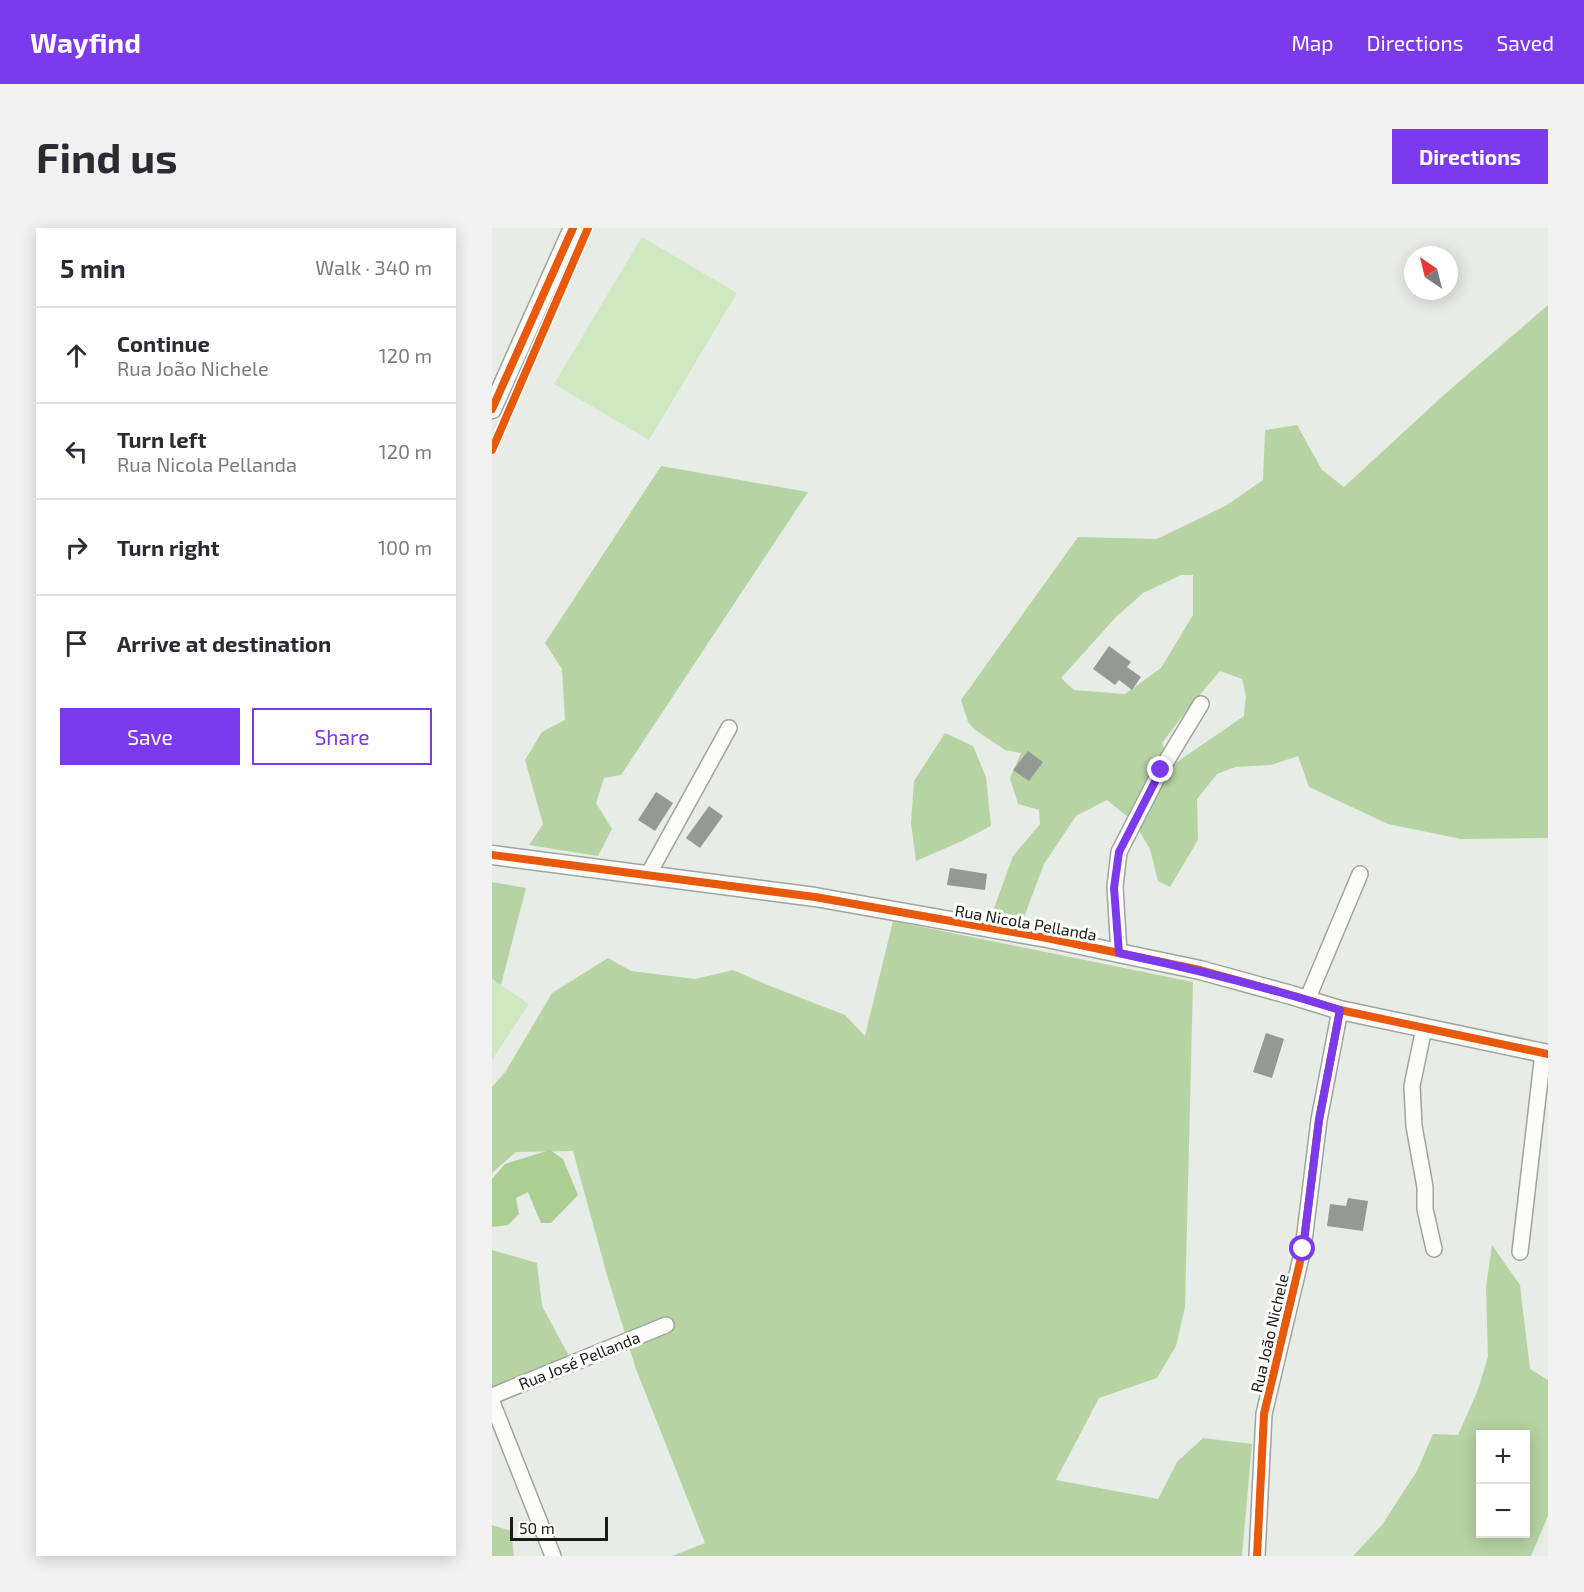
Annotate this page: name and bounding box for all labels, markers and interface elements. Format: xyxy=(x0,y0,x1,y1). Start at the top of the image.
text: Wayfind xyxy=(30,25,141,59)
text: Map xyxy=(1291,30,1334,55)
text: Directions xyxy=(1367,30,1463,55)
text: Saved xyxy=(1496,30,1554,55)
button: Directions xyxy=(1392,129,1548,184)
text: Find us xyxy=(36,131,178,181)
north arrow xyxy=(1404,246,1458,300)
text: 5 min xyxy=(60,252,126,283)
text: Walk · 340 m xyxy=(315,255,432,279)
text: Continue xyxy=(117,330,210,356)
icon: ahead xyxy=(60,339,93,372)
text: 120 m xyxy=(379,343,432,367)
text: Rua João Nichele xyxy=(117,356,269,380)
text: Turn left xyxy=(117,426,206,452)
icon: left xyxy=(60,435,93,468)
text: 120 m xyxy=(379,439,432,463)
text: Rua Nicola Pellanda xyxy=(117,452,297,476)
icon: right xyxy=(60,531,93,564)
text: Turn right xyxy=(117,534,219,560)
text: 100 m xyxy=(378,535,432,559)
icon: arrive xyxy=(60,627,93,660)
text: Arrive at destination xyxy=(117,630,331,656)
button: Save xyxy=(60,708,240,765)
button: Share xyxy=(252,708,432,765)
route end xyxy=(1147,756,1173,782)
street label: Rua Nicola Pellanda xyxy=(953,900,1099,944)
route start xyxy=(1289,1235,1315,1261)
street label: Rua João Nichele xyxy=(1246,1272,1292,1394)
street label: Rua José Pellanda xyxy=(515,1327,643,1393)
map controls xyxy=(1476,1430,1530,1538)
button: + xyxy=(1476,1430,1530,1484)
button: − xyxy=(1476,1484,1530,1538)
scale bar xyxy=(510,1514,608,1542)
text: 50 m xyxy=(519,1518,555,1537)

